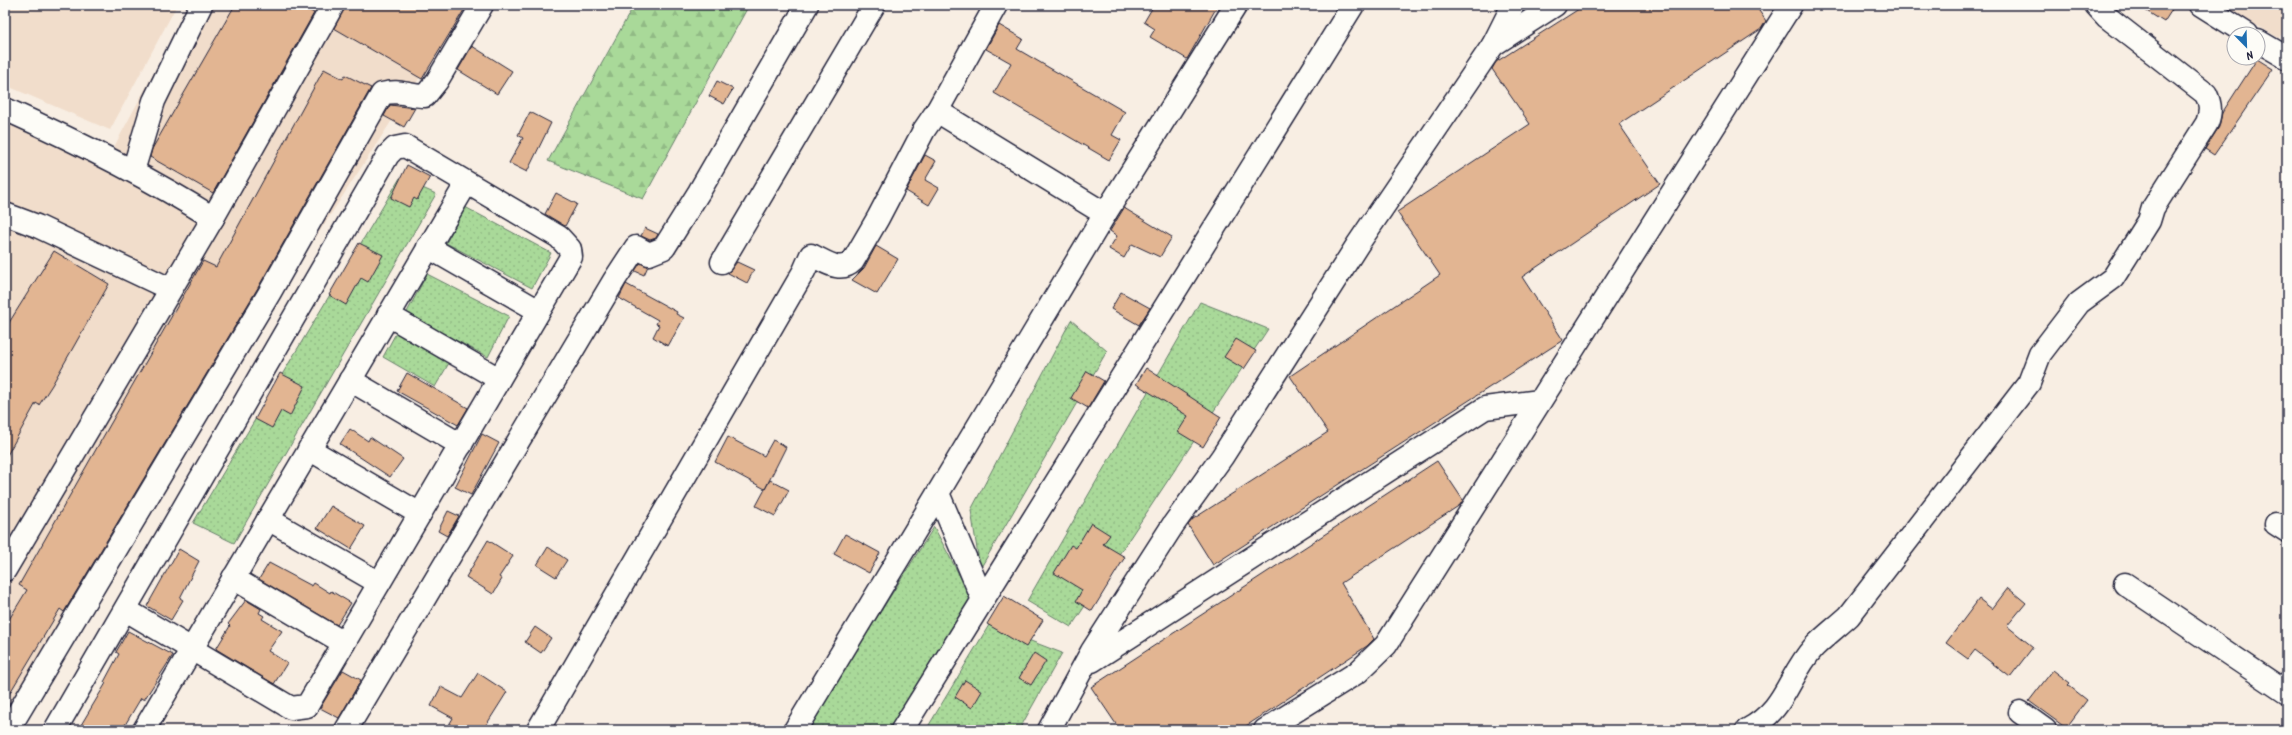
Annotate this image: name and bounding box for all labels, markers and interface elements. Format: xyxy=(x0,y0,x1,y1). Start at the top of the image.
north arrow xyxy=(2226,26,2266,66)
text: N xyxy=(2243,45,2256,64)

